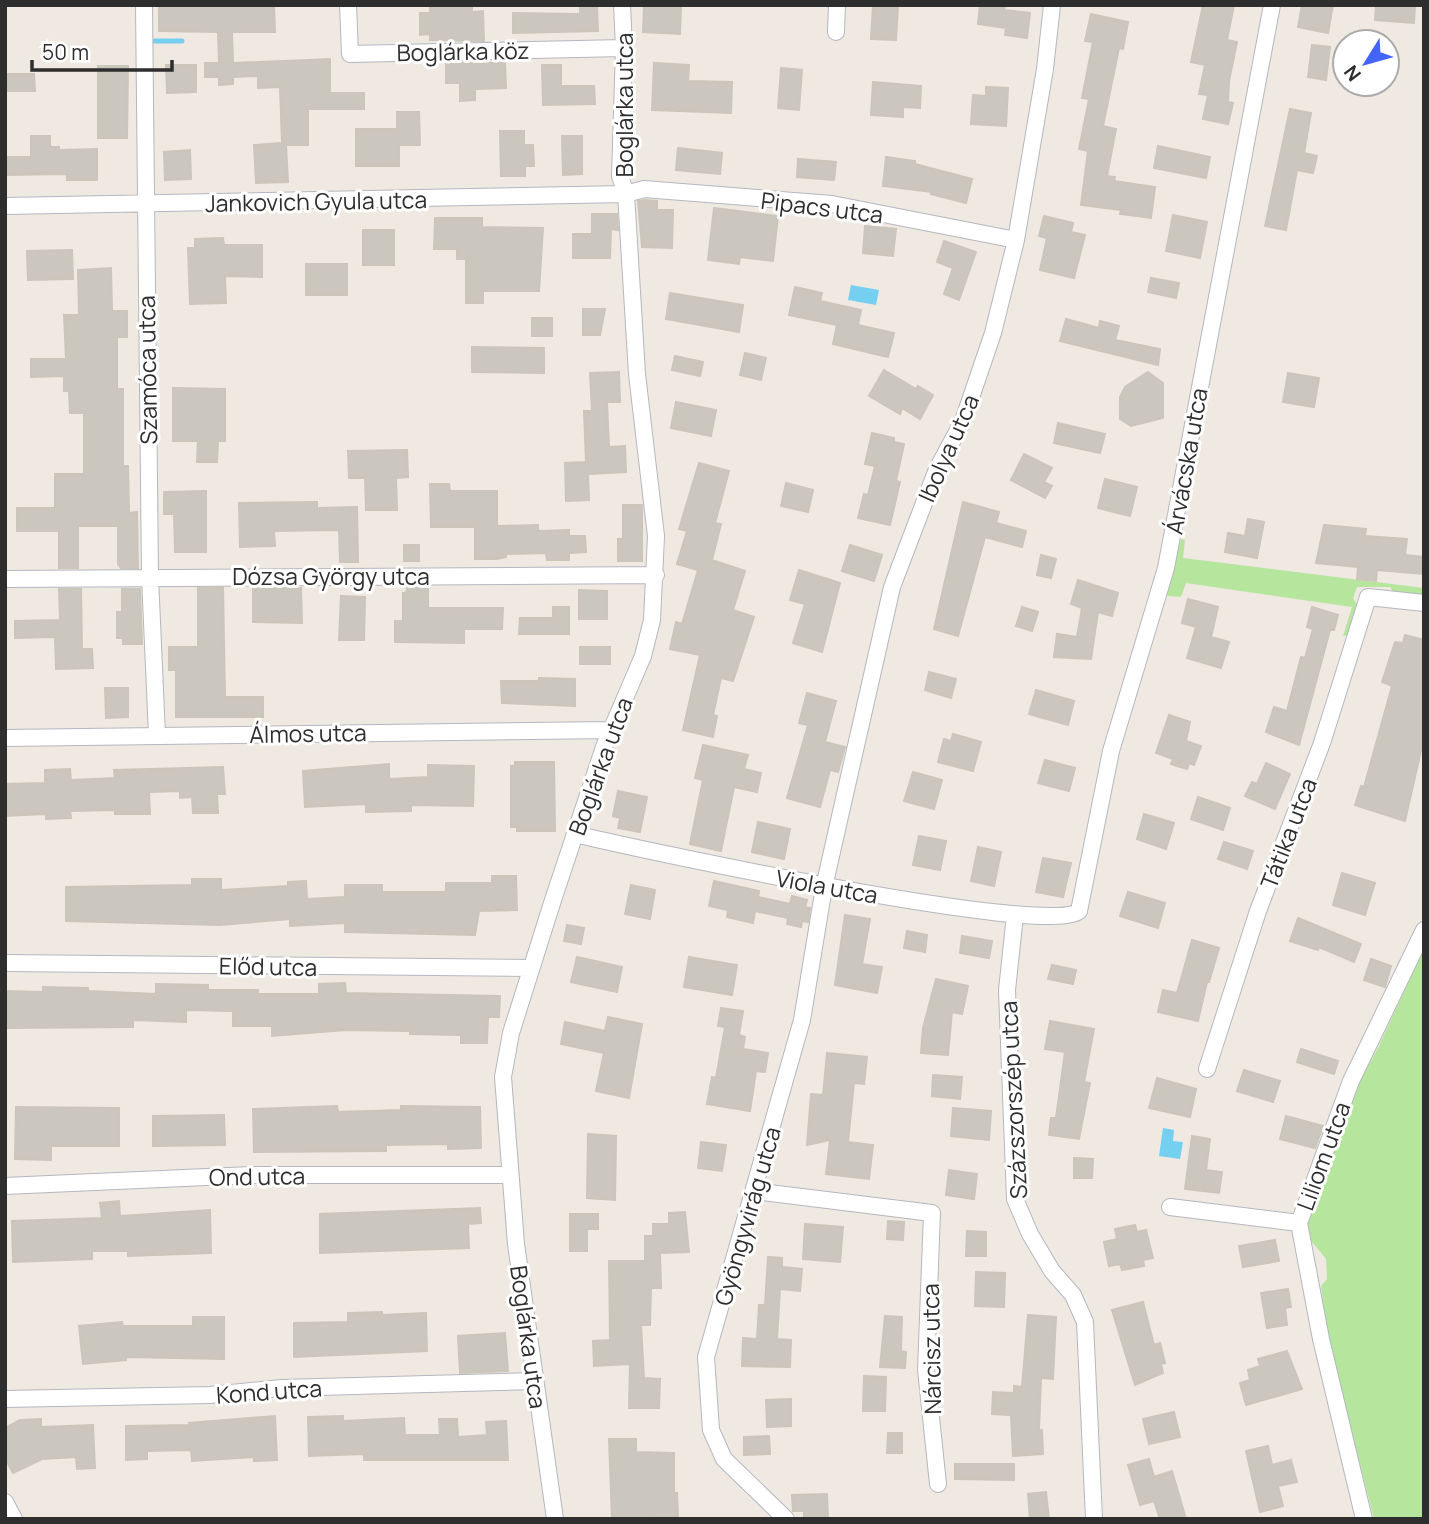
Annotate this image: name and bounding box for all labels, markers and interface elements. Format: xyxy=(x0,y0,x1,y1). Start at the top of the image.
scale bar xyxy=(32,28,172,72)
north arrow xyxy=(1331,28,1401,98)
street label: Boglárka utca xyxy=(608,33,640,177)
street label: Boglárka köz xyxy=(396,34,530,68)
text: 50 m xyxy=(42,38,89,66)
text: N xyxy=(1338,60,1367,87)
street label: Jankovich Gyula utca xyxy=(205,183,427,219)
street label: Pipacs utca xyxy=(759,184,885,230)
street label: Szamóca utca xyxy=(130,295,164,445)
street label: Árvácska utca xyxy=(1157,385,1215,537)
street label: Ibolya utca xyxy=(910,389,986,507)
street label: Dózsa György utca xyxy=(232,560,430,592)
street label: Boglárka utca xyxy=(560,693,640,839)
street label: Álmos utca xyxy=(249,716,367,750)
street label: Tátika utca xyxy=(1252,773,1324,893)
street label: Viola utca xyxy=(774,861,880,911)
street label: Előd utca xyxy=(219,949,317,983)
street label: Százszorszép utca xyxy=(992,1000,1034,1200)
street label: Liliom utca xyxy=(1289,1097,1357,1215)
street label: Gyöngyvirág utca xyxy=(706,1123,788,1309)
street label: Ond utca xyxy=(209,1159,305,1193)
street label: Boglárka utca xyxy=(503,1263,555,1411)
street label: Nárcisz utca xyxy=(914,1283,948,1415)
street label: Kond utca xyxy=(215,1371,323,1411)

